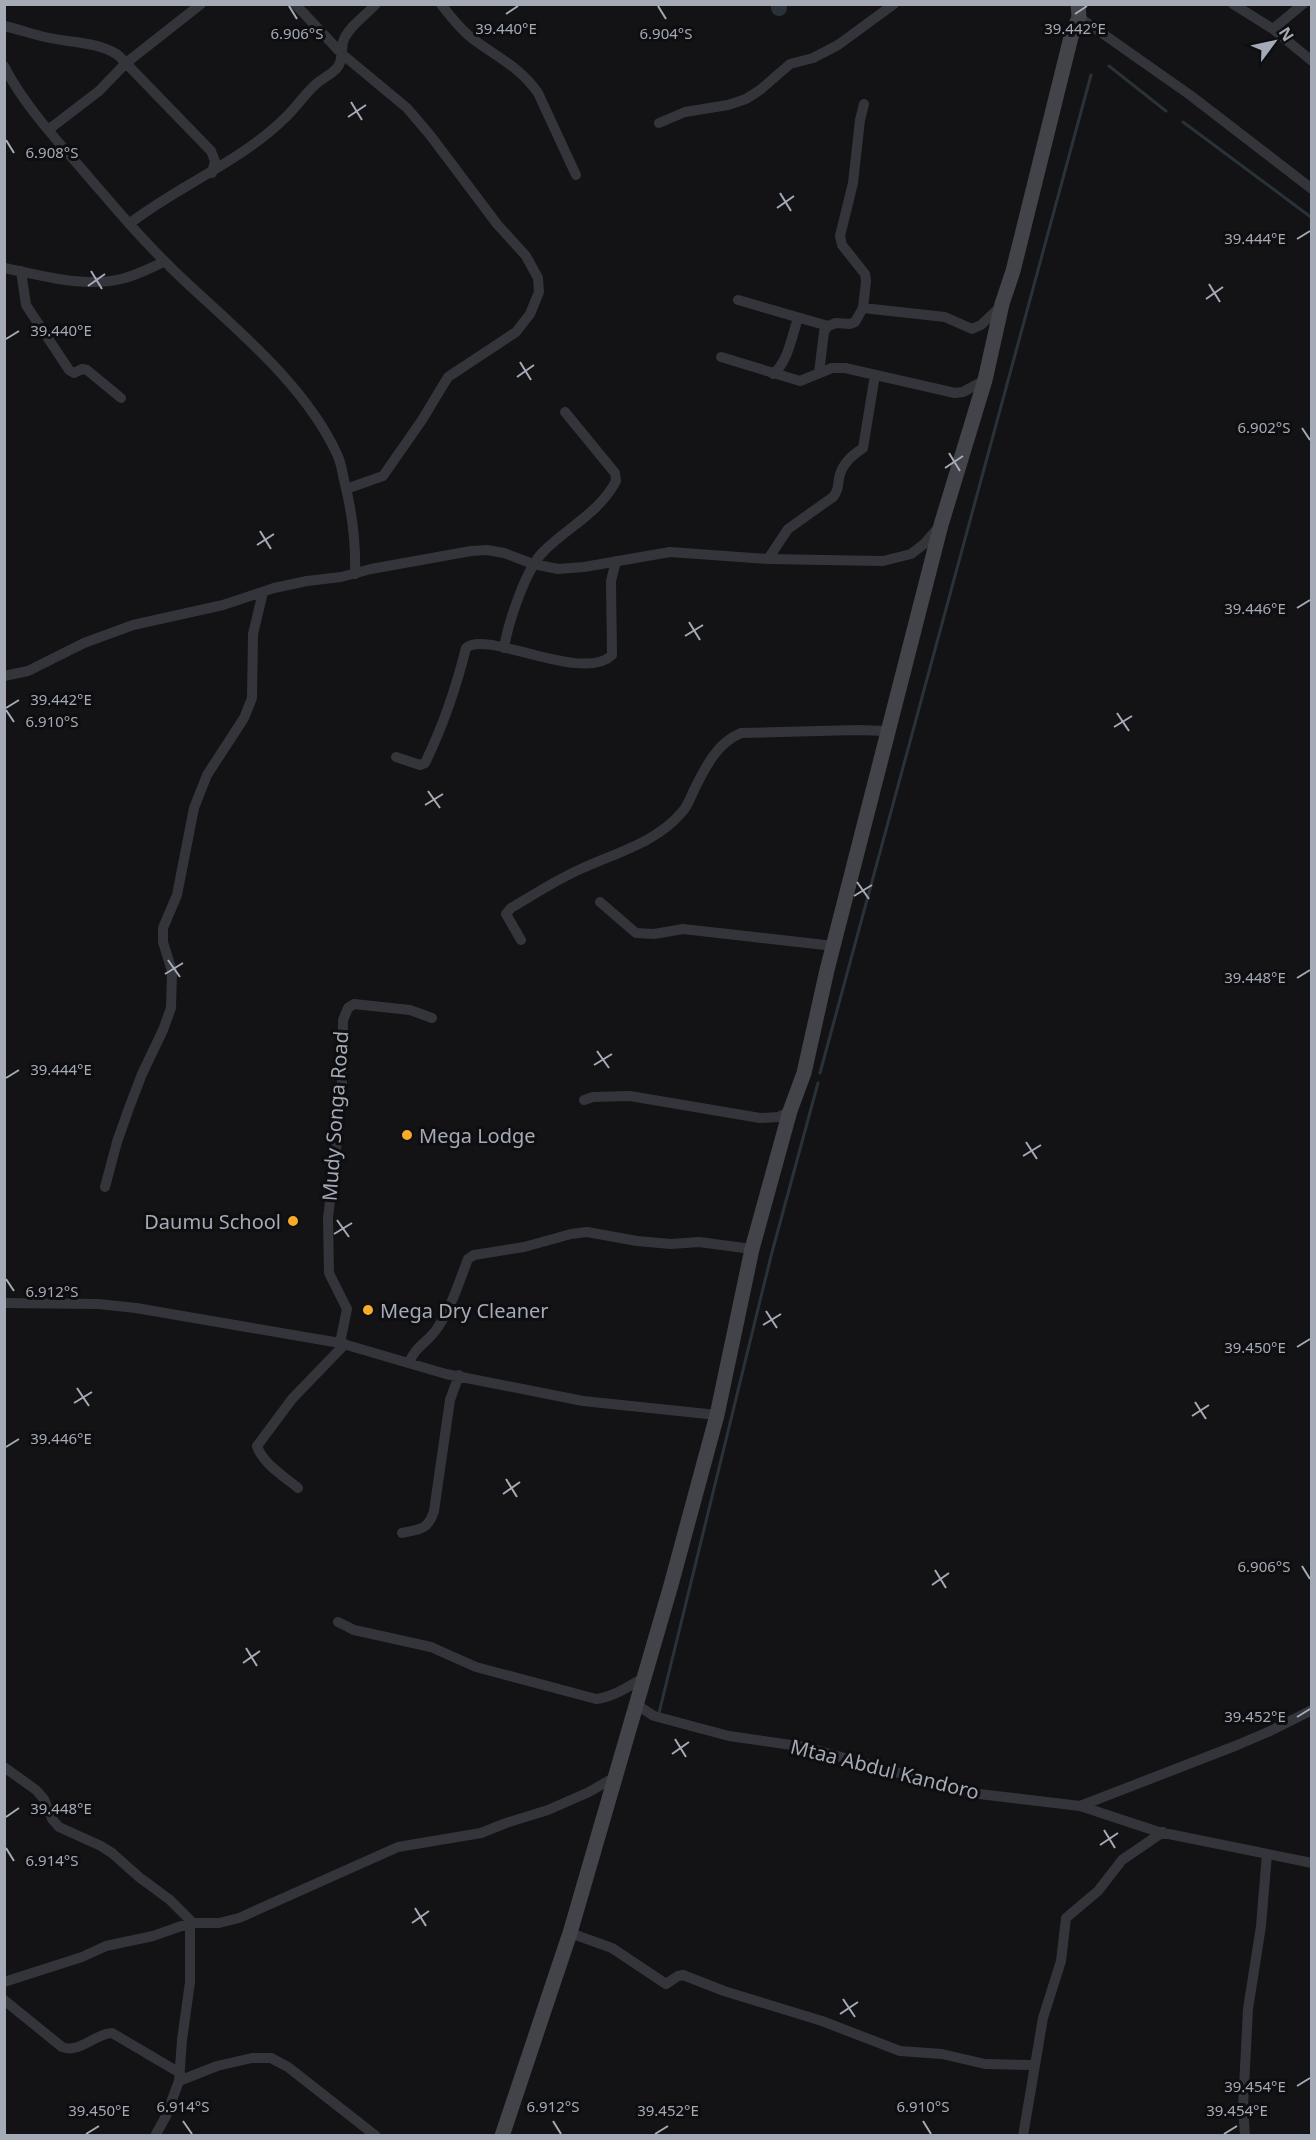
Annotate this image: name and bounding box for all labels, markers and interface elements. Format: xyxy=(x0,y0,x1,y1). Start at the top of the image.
north arrow xyxy=(1244,12,1304,72)
text: 39.440°E xyxy=(475,18,537,38)
text: 39.442°E xyxy=(1044,18,1106,38)
text: N xyxy=(1274,22,1299,45)
text: 6.906°S xyxy=(271,23,324,43)
text: 6.904°S xyxy=(640,23,693,43)
text: 6.908°S xyxy=(26,142,79,162)
text: 39.444°E xyxy=(1224,228,1286,248)
text: 39.440°E xyxy=(30,320,92,340)
text: 6.902°S xyxy=(1238,417,1291,437)
text: 39.446°E xyxy=(1224,598,1286,618)
text: 39.442°E xyxy=(30,689,92,709)
text: 6.910°S xyxy=(26,711,79,731)
text: 39.448°E xyxy=(1224,967,1286,987)
street label: Mudy Songa Road xyxy=(316,1030,354,1202)
text: 39.444°E xyxy=(30,1059,92,1079)
place label: Mega Lodge xyxy=(419,1122,536,1149)
marker: Mega Lodge xyxy=(400,1128,414,1142)
place label: Daumu School xyxy=(144,1208,281,1235)
marker: Daumu School xyxy=(286,1214,300,1228)
text: 6.912°S xyxy=(26,1281,79,1301)
place label: Mega Dry Cleaner xyxy=(380,1297,549,1324)
marker: Mega Dry Cleaner xyxy=(361,1303,375,1317)
text: 39.450°E xyxy=(1224,1337,1286,1357)
text: 39.446°E xyxy=(30,1428,92,1448)
text: 6.906°S xyxy=(1238,1556,1291,1576)
text: 39.452°E xyxy=(1224,1706,1286,1726)
street label: Mtaa Abdul Kandoro xyxy=(788,1733,982,1805)
text: 39.448°E xyxy=(30,1798,92,1818)
text: 6.914°S xyxy=(26,1850,79,1870)
text: 39.454°E xyxy=(1224,2076,1286,2096)
text: 6.914°S xyxy=(157,2096,210,2116)
text: 6.912°S xyxy=(527,2096,580,2116)
text: 6.910°S xyxy=(897,2096,950,2116)
text: 39.450°E xyxy=(68,2100,130,2120)
text: 39.452°E xyxy=(637,2100,699,2120)
text: 39.454°E xyxy=(1206,2100,1268,2120)

